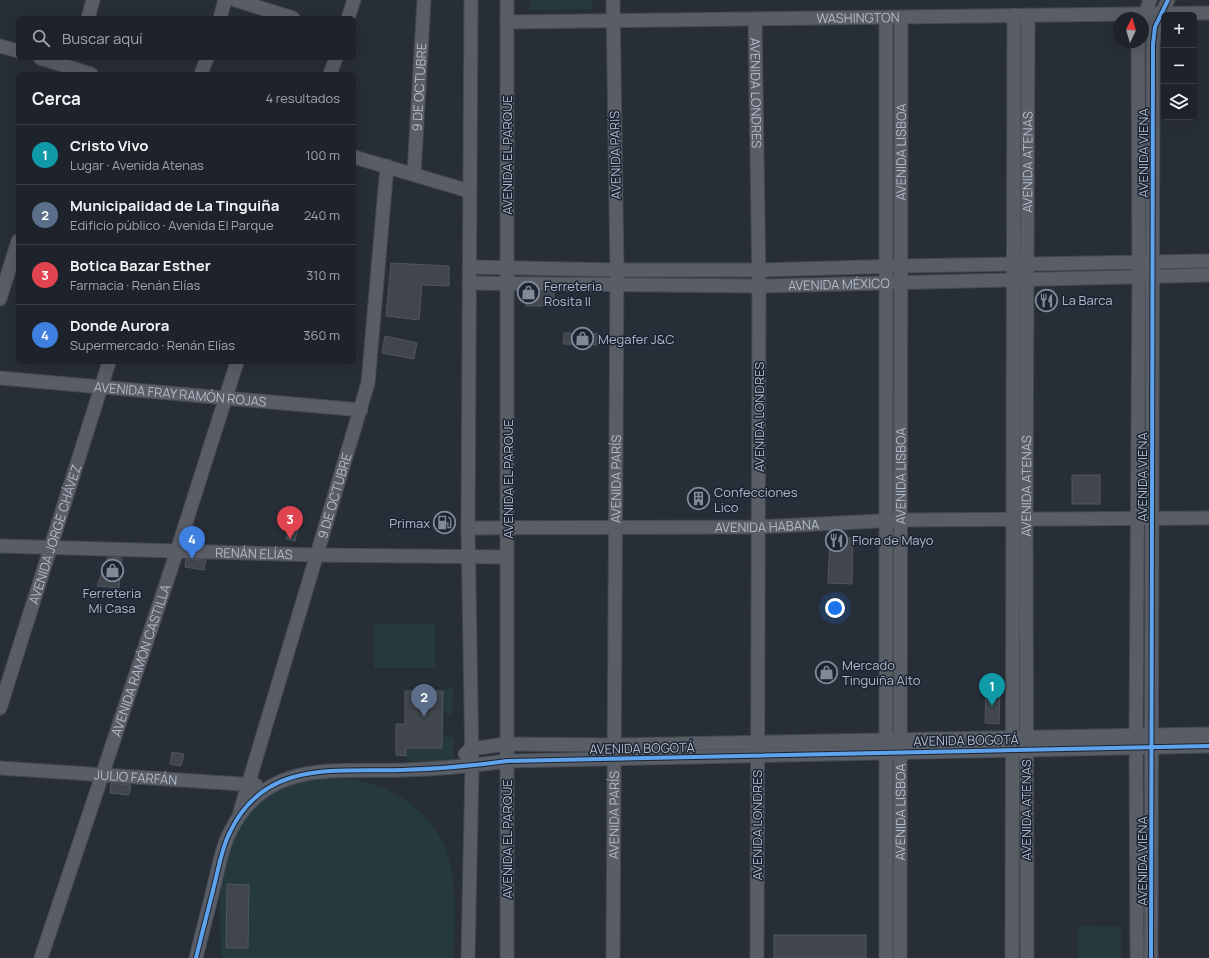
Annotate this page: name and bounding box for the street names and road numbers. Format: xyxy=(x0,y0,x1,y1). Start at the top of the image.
street label: WASHINGTON xyxy=(816,8,900,27)
street label: AVENIDA LONDRES xyxy=(746,38,766,148)
street label: 9 DE OCTUBRE xyxy=(407,42,431,132)
street label: AVENIDA EL PARQUE xyxy=(498,95,516,215)
street label: AVENIDA LISBOA xyxy=(892,103,910,201)
street label: AVENIDA VIENA xyxy=(1134,108,1152,198)
street label: AVENIDA PARÍS xyxy=(605,111,625,199)
street label: AVENIDA ATENAS xyxy=(1018,111,1037,213)
street label: AVENIDA MÉXICO xyxy=(788,274,891,294)
street label: AVENIDA LONDRES xyxy=(750,362,768,472)
street label: AVENIDA FRAY RAMÓN ROJAS xyxy=(93,377,267,411)
street label: AVENIDA EL PARQUE xyxy=(499,419,517,539)
street label: AVENIDA LISBOA xyxy=(891,427,910,525)
street label: AVENIDA VIENA xyxy=(1133,432,1151,522)
street label: AVENIDA PARÍS xyxy=(607,435,625,523)
street label: AVENIDA ATENAS xyxy=(1017,435,1035,537)
street label: 9 DE OCTUBRE xyxy=(313,451,356,541)
street label: AVENIDA JORGE CHÁVEZ xyxy=(24,462,85,607)
street label: AVENIDA HABANA xyxy=(715,515,820,536)
street label: RENÁN ELÍAS xyxy=(215,543,293,563)
street label: AVENIDA RAMÓN CASTILLA xyxy=(107,582,174,739)
street label: AVENIDA BOGOTÁ xyxy=(913,730,1019,750)
street label: AVENIDA BOGOTÁ xyxy=(589,738,695,758)
street label: AVENIDA ATENAS xyxy=(1017,759,1035,861)
street label: AVENIDA LISBOA xyxy=(891,763,909,861)
street label: JULIO FARFÁN xyxy=(94,765,178,789)
street label: AVENIDA LONDRES xyxy=(748,770,766,880)
street label: AVENIDA PARÍS xyxy=(605,771,623,859)
street label: AVENIDA EL PARQUE xyxy=(498,779,516,899)
street label: AVENIDA VIENA xyxy=(1133,816,1151,906)

